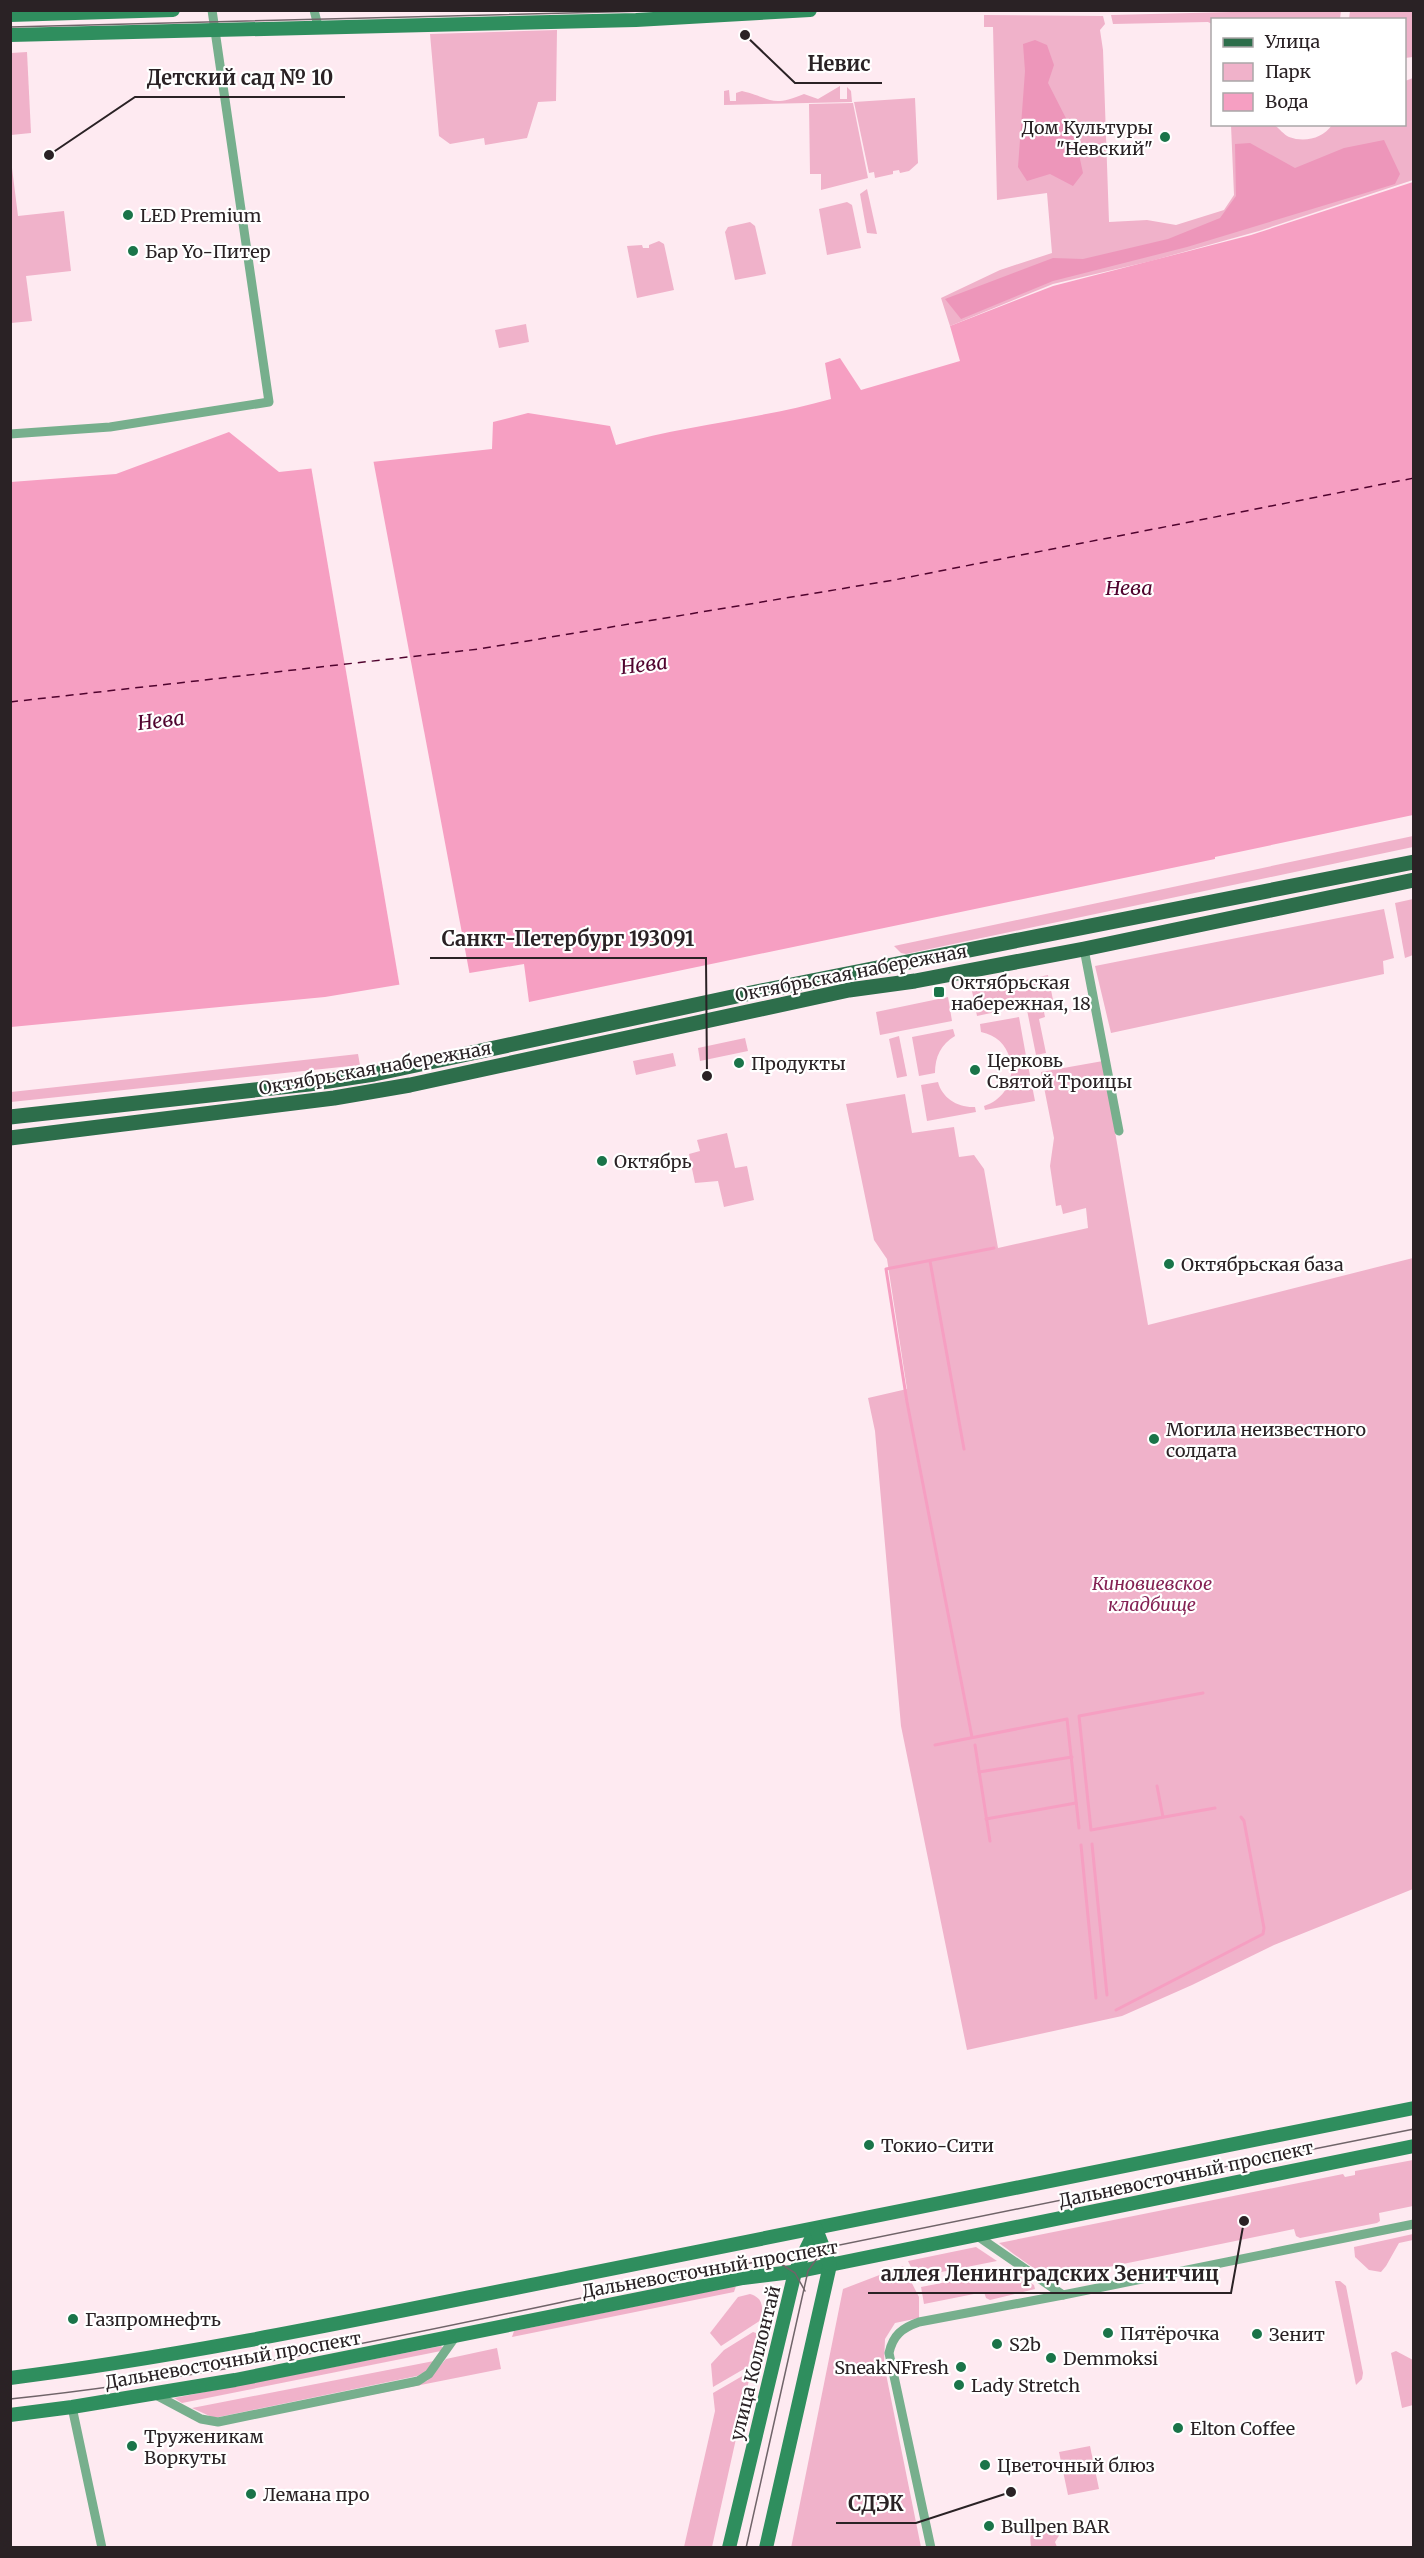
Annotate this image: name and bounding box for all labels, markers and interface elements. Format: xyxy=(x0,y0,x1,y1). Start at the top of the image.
legend xyxy=(1211,18,1406,126)
text: Улица xyxy=(1264,30,1320,53)
callout: Невис xyxy=(795,45,882,83)
text: Невис xyxy=(807,51,871,76)
callout: Детский сад № 10 xyxy=(135,59,345,97)
text: Парк xyxy=(1265,60,1311,83)
text: Детский сад № 10 xyxy=(147,65,333,90)
text: Вода xyxy=(1265,90,1309,113)
place label: Дом Культуры "Невский" xyxy=(1022,116,1153,160)
marker: Дом Культуры "Невский" xyxy=(1158,130,1172,144)
place label: LED Premium xyxy=(140,204,261,227)
marker: LED Premium xyxy=(121,208,135,222)
place label: Бар Yo-Питер xyxy=(145,240,271,263)
marker: Бар Yo-Питер xyxy=(126,244,140,258)
water label: Нева xyxy=(1105,575,1153,600)
water label: Нева xyxy=(619,649,669,679)
water label: Нева xyxy=(136,705,186,735)
callout: Санкт-Петербург 193091 xyxy=(430,920,706,958)
text: Санкт-Петербург 193091 xyxy=(442,926,694,951)
street label: Октябрьская набережная xyxy=(733,939,969,1007)
place label: Октябрьская набережная, 18 xyxy=(951,971,1091,1015)
marker: Октябрьская набережная, 18 xyxy=(932,985,946,999)
street label: Октябрьская набережная xyxy=(257,1036,493,1100)
place label: Церковь Святой Троицы xyxy=(987,1049,1132,1093)
place label: Продукты xyxy=(751,1052,846,1075)
marker: Продукты xyxy=(732,1056,746,1070)
marker: Церковь Святой Троицы xyxy=(968,1063,982,1077)
place label: Октябрь xyxy=(614,1150,692,1173)
marker: Октябрь xyxy=(595,1154,609,1168)
place label: Октябрьская база xyxy=(1181,1253,1344,1276)
marker: Октябрьская база xyxy=(1162,1257,1176,1271)
place label: Могила неизвестного солдата xyxy=(1166,1418,1366,1462)
marker: Могила неизвестного солдата xyxy=(1147,1432,1161,1446)
park label: Киновиевское кладбище xyxy=(1092,1572,1212,1616)
place label: Токио-Сити xyxy=(881,2134,994,2157)
street label: Дальневосточный проспект xyxy=(1057,2136,1316,2212)
marker: Токио-Сити xyxy=(862,2138,876,2152)
street label: Дальневосточный проспект xyxy=(580,2235,840,2303)
callout: аллея Ленинградских Зенитчиц xyxy=(868,2255,1231,2293)
text: аллея Ленинградских Зенитчиц xyxy=(881,2261,1219,2286)
street label: улица Коллонтай xyxy=(725,2283,785,2443)
place label: Газпромнефть xyxy=(85,2308,221,2331)
marker: Газпромнефть xyxy=(66,2312,80,2326)
place label: Пятёрочка xyxy=(1120,2322,1220,2345)
place label: Зенит xyxy=(1269,2323,1325,2346)
street label: Дальневосточный проспект xyxy=(103,2326,363,2394)
marker: Пятёрочка xyxy=(1101,2326,1115,2340)
marker: Зенит xyxy=(1250,2327,1264,2341)
place label: S2b xyxy=(1009,2333,1041,2356)
marker: S2b xyxy=(990,2337,1004,2351)
place label: Demmoksi xyxy=(1063,2347,1158,2370)
marker: Demmoksi xyxy=(1044,2351,1058,2365)
place label: SneakNFresh xyxy=(834,2356,949,2379)
marker: SneakNFresh xyxy=(954,2360,968,2374)
place label: Lady Stretch xyxy=(971,2374,1080,2397)
marker: Lady Stretch xyxy=(952,2378,966,2392)
place label: Elton Coffee xyxy=(1190,2417,1295,2440)
marker: Elton Coffee xyxy=(1171,2421,1185,2435)
place label: Труженикам Воркуты xyxy=(144,2425,264,2469)
marker: Труженикам Воркуты xyxy=(125,2439,139,2453)
place label: Цветочный блюз xyxy=(997,2454,1155,2477)
marker: Цветочный блюз xyxy=(978,2458,992,2472)
place label: Лемана про xyxy=(263,2483,369,2506)
callout: СДЭК xyxy=(836,2485,916,2523)
marker: Лемана про xyxy=(244,2487,258,2501)
text: СДЭК xyxy=(848,2491,904,2516)
place label: Bullpen BAR xyxy=(1001,2515,1110,2538)
marker: Bullpen BAR xyxy=(982,2519,996,2533)

